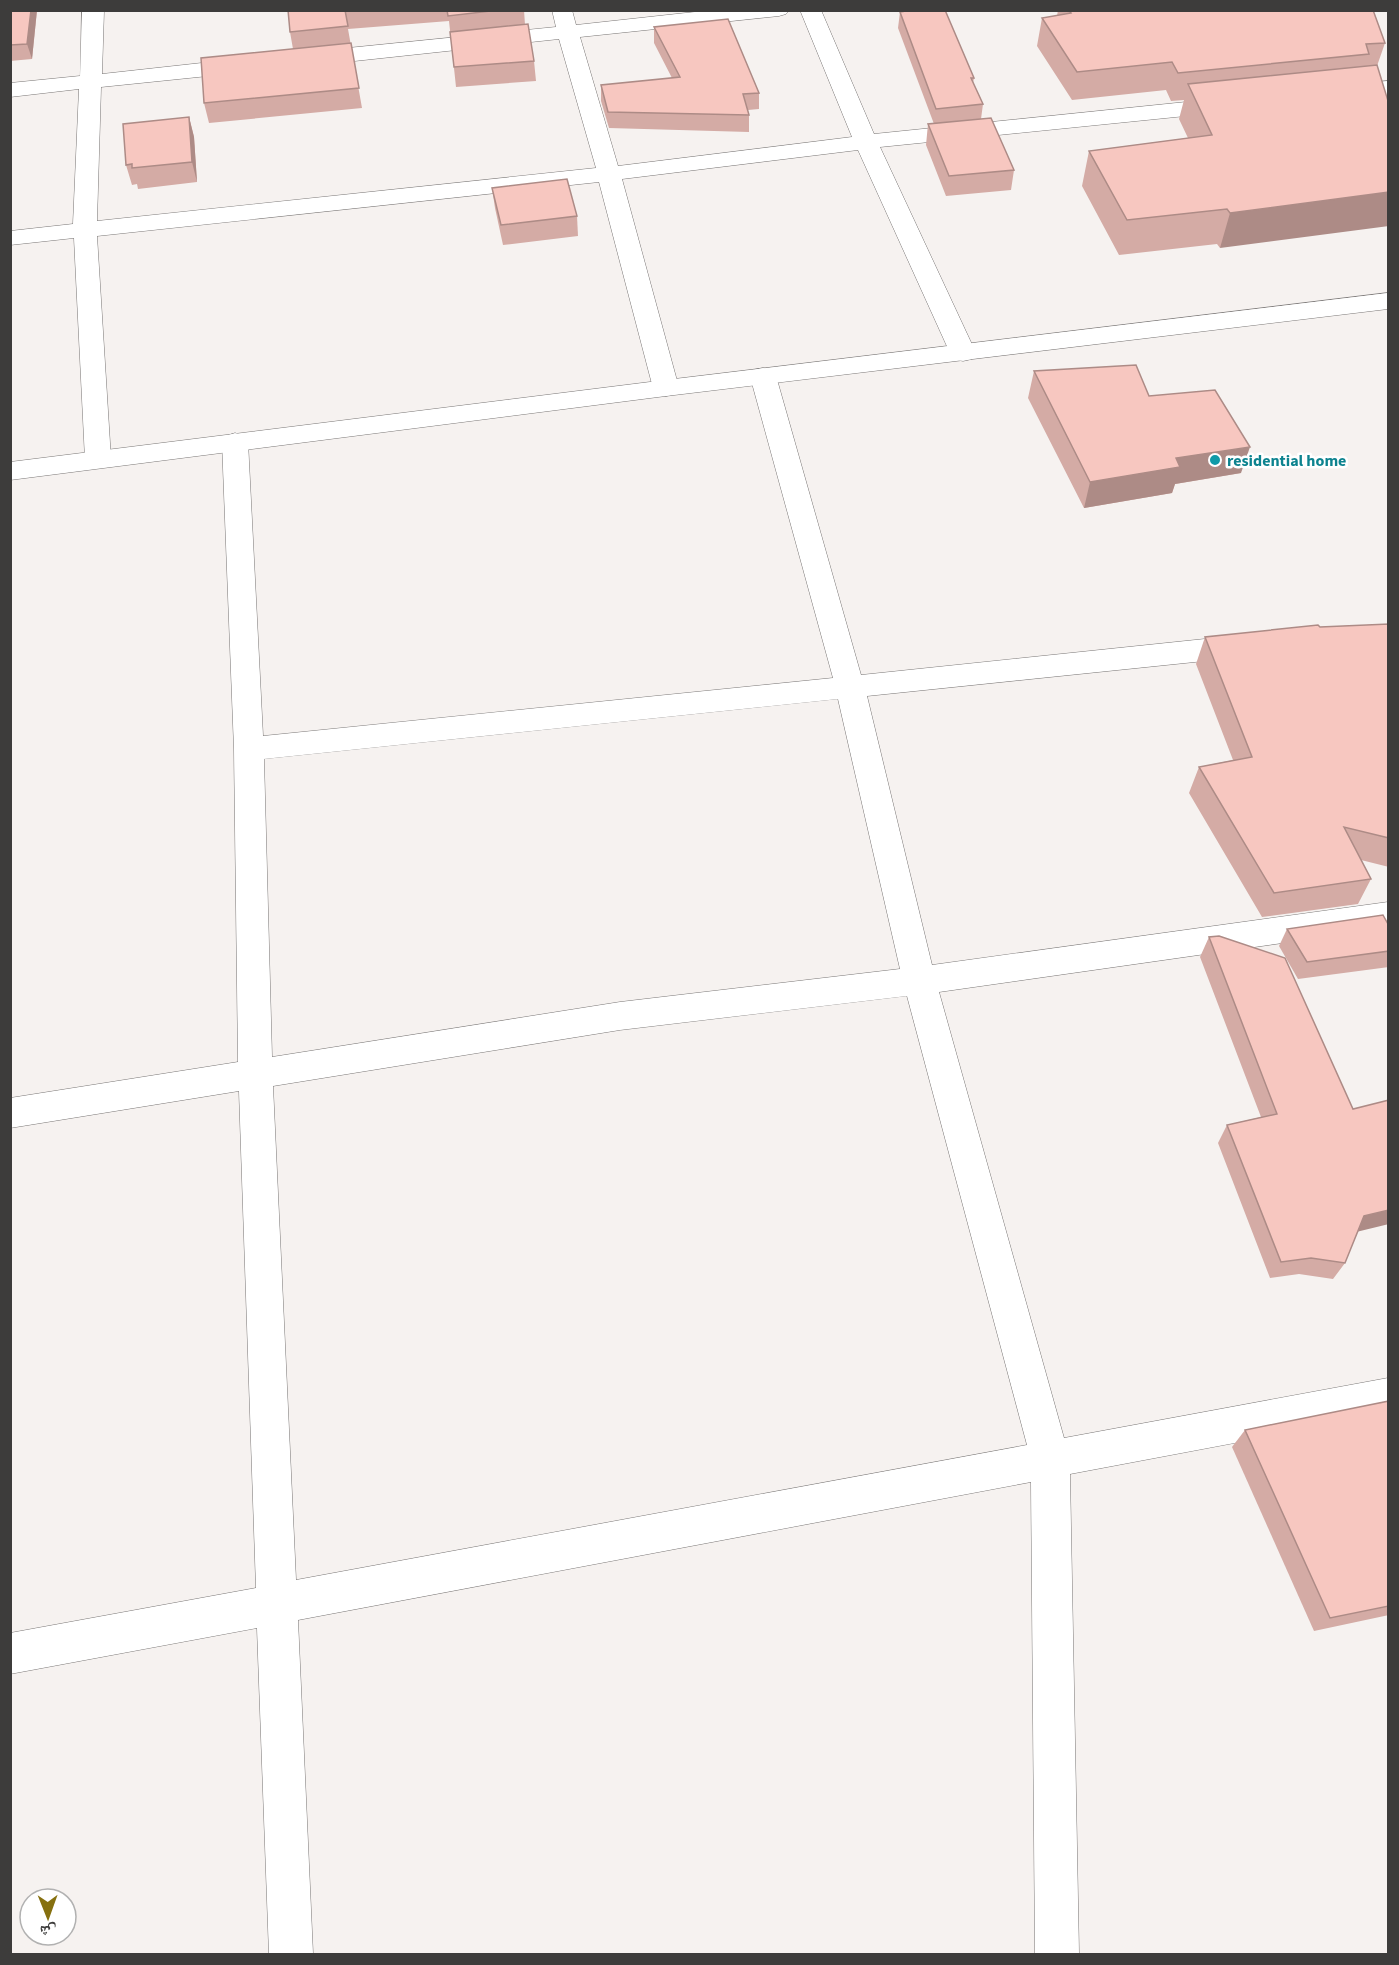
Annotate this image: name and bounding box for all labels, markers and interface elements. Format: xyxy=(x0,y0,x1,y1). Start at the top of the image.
place label: residential home xyxy=(1227,450,1346,472)
marker: residential home xyxy=(1208,453,1222,467)
north arrow xyxy=(18,1887,78,1947)
text: ش xyxy=(40,1920,57,1942)

